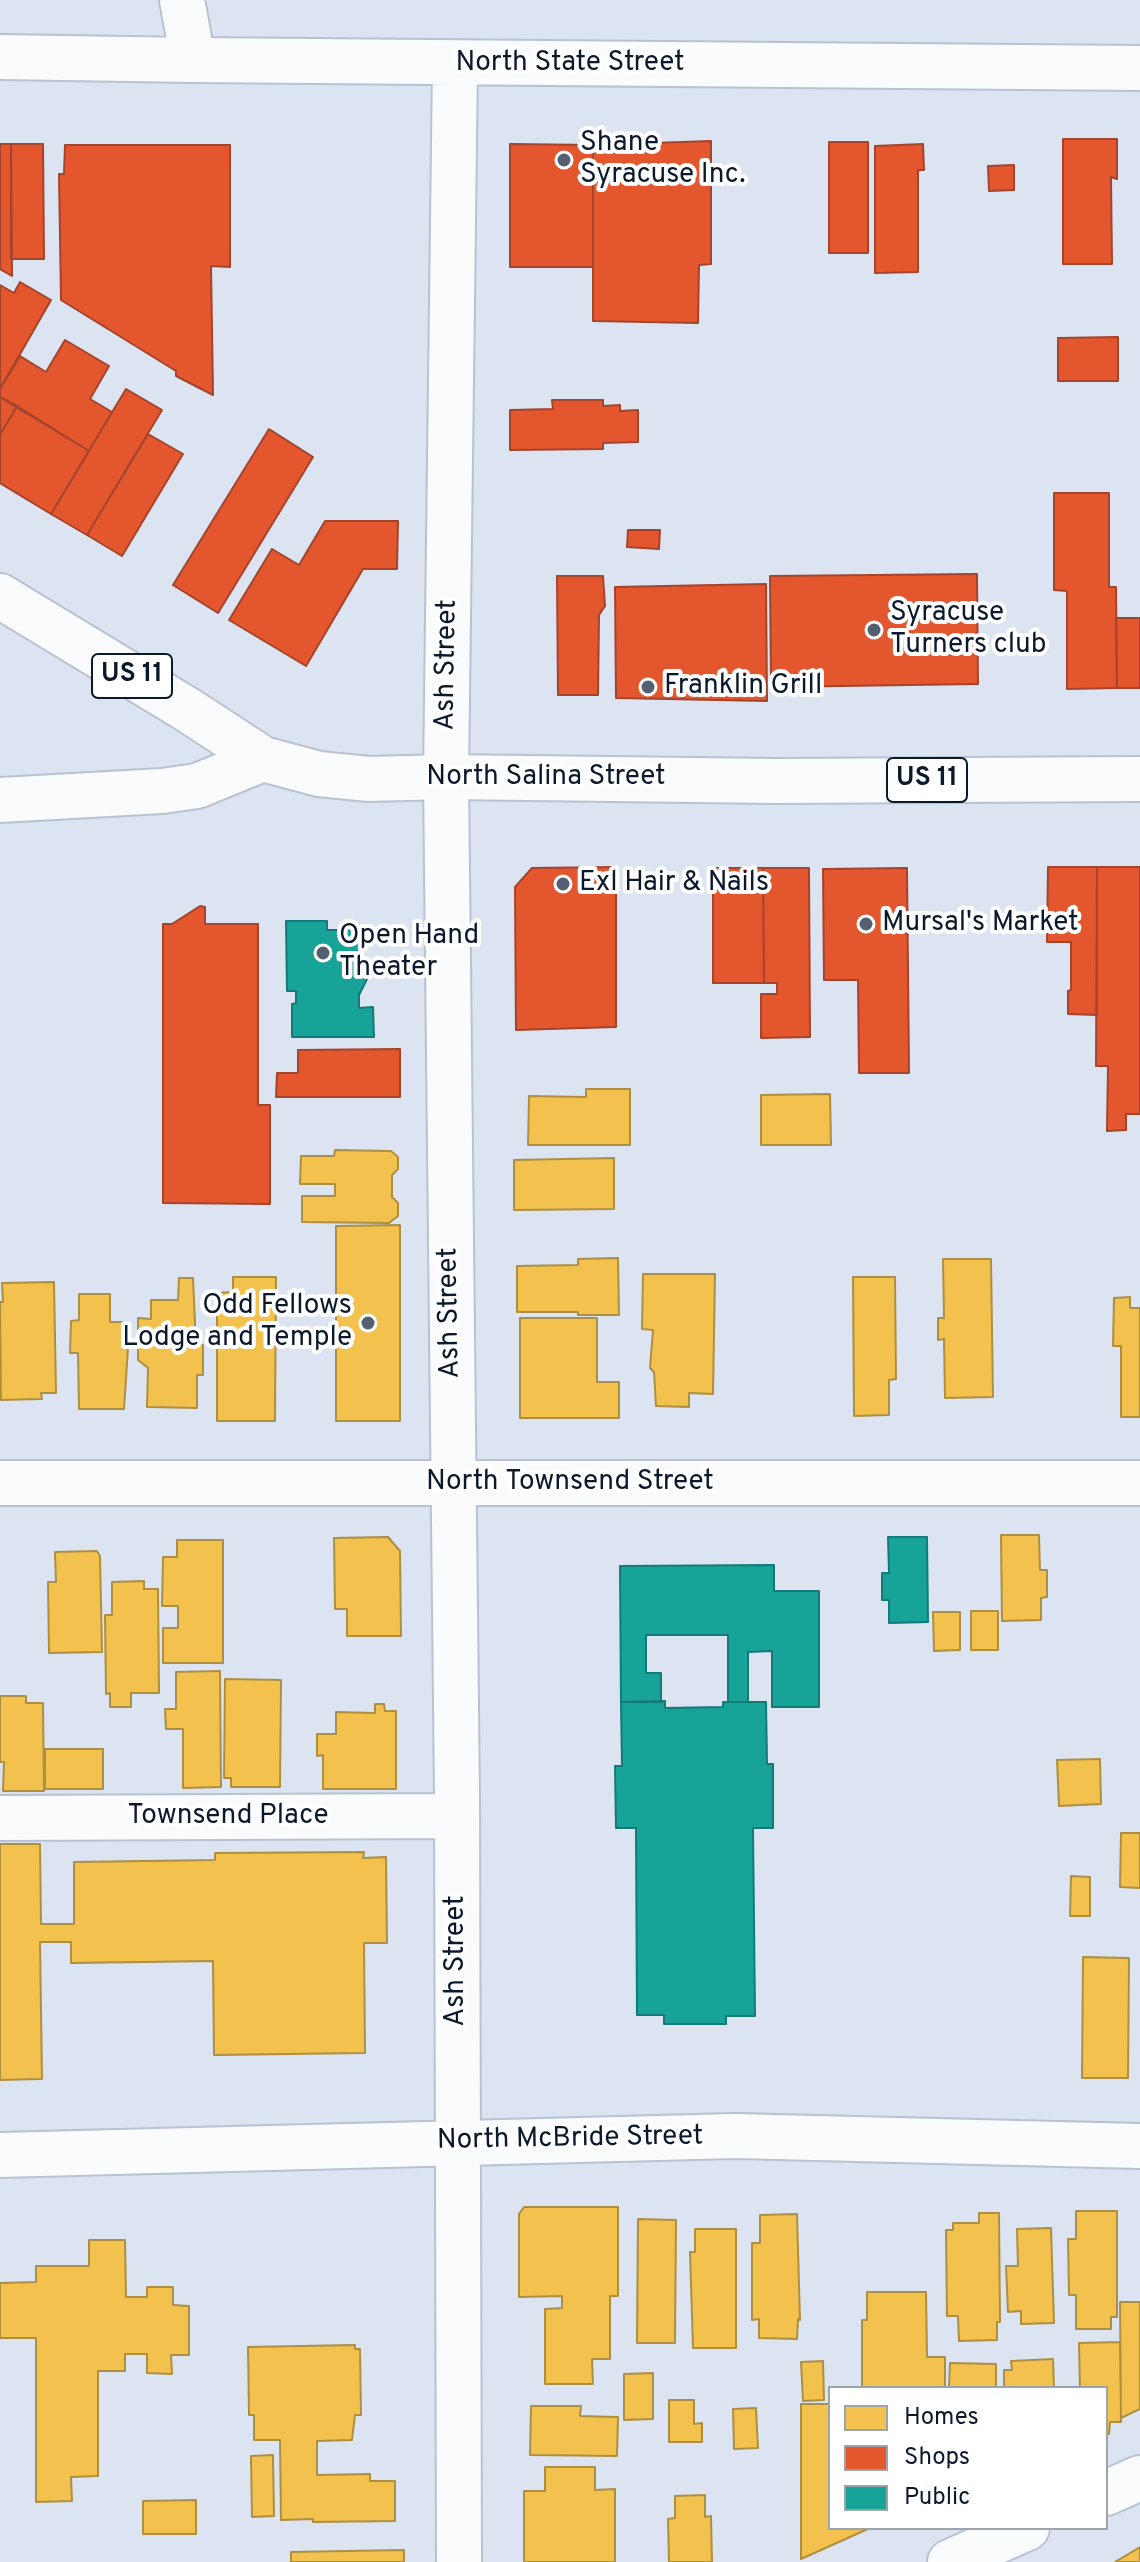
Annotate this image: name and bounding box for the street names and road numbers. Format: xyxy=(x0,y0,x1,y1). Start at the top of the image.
street label: North State Street xyxy=(455,47,685,81)
street label: Ash Street xyxy=(430,599,466,731)
road number: US 11 xyxy=(92,654,172,698)
road number: US 11 xyxy=(887,758,967,802)
street label: North Salina Street xyxy=(426,761,666,795)
street label: Ash Street xyxy=(433,1247,469,1379)
street label: North Townsend Street xyxy=(426,1466,714,1500)
street label: Townsend Place xyxy=(127,1800,329,1834)
street label: Ash Street xyxy=(440,1895,474,2027)
street label: North McBride Street xyxy=(437,2121,703,2159)

